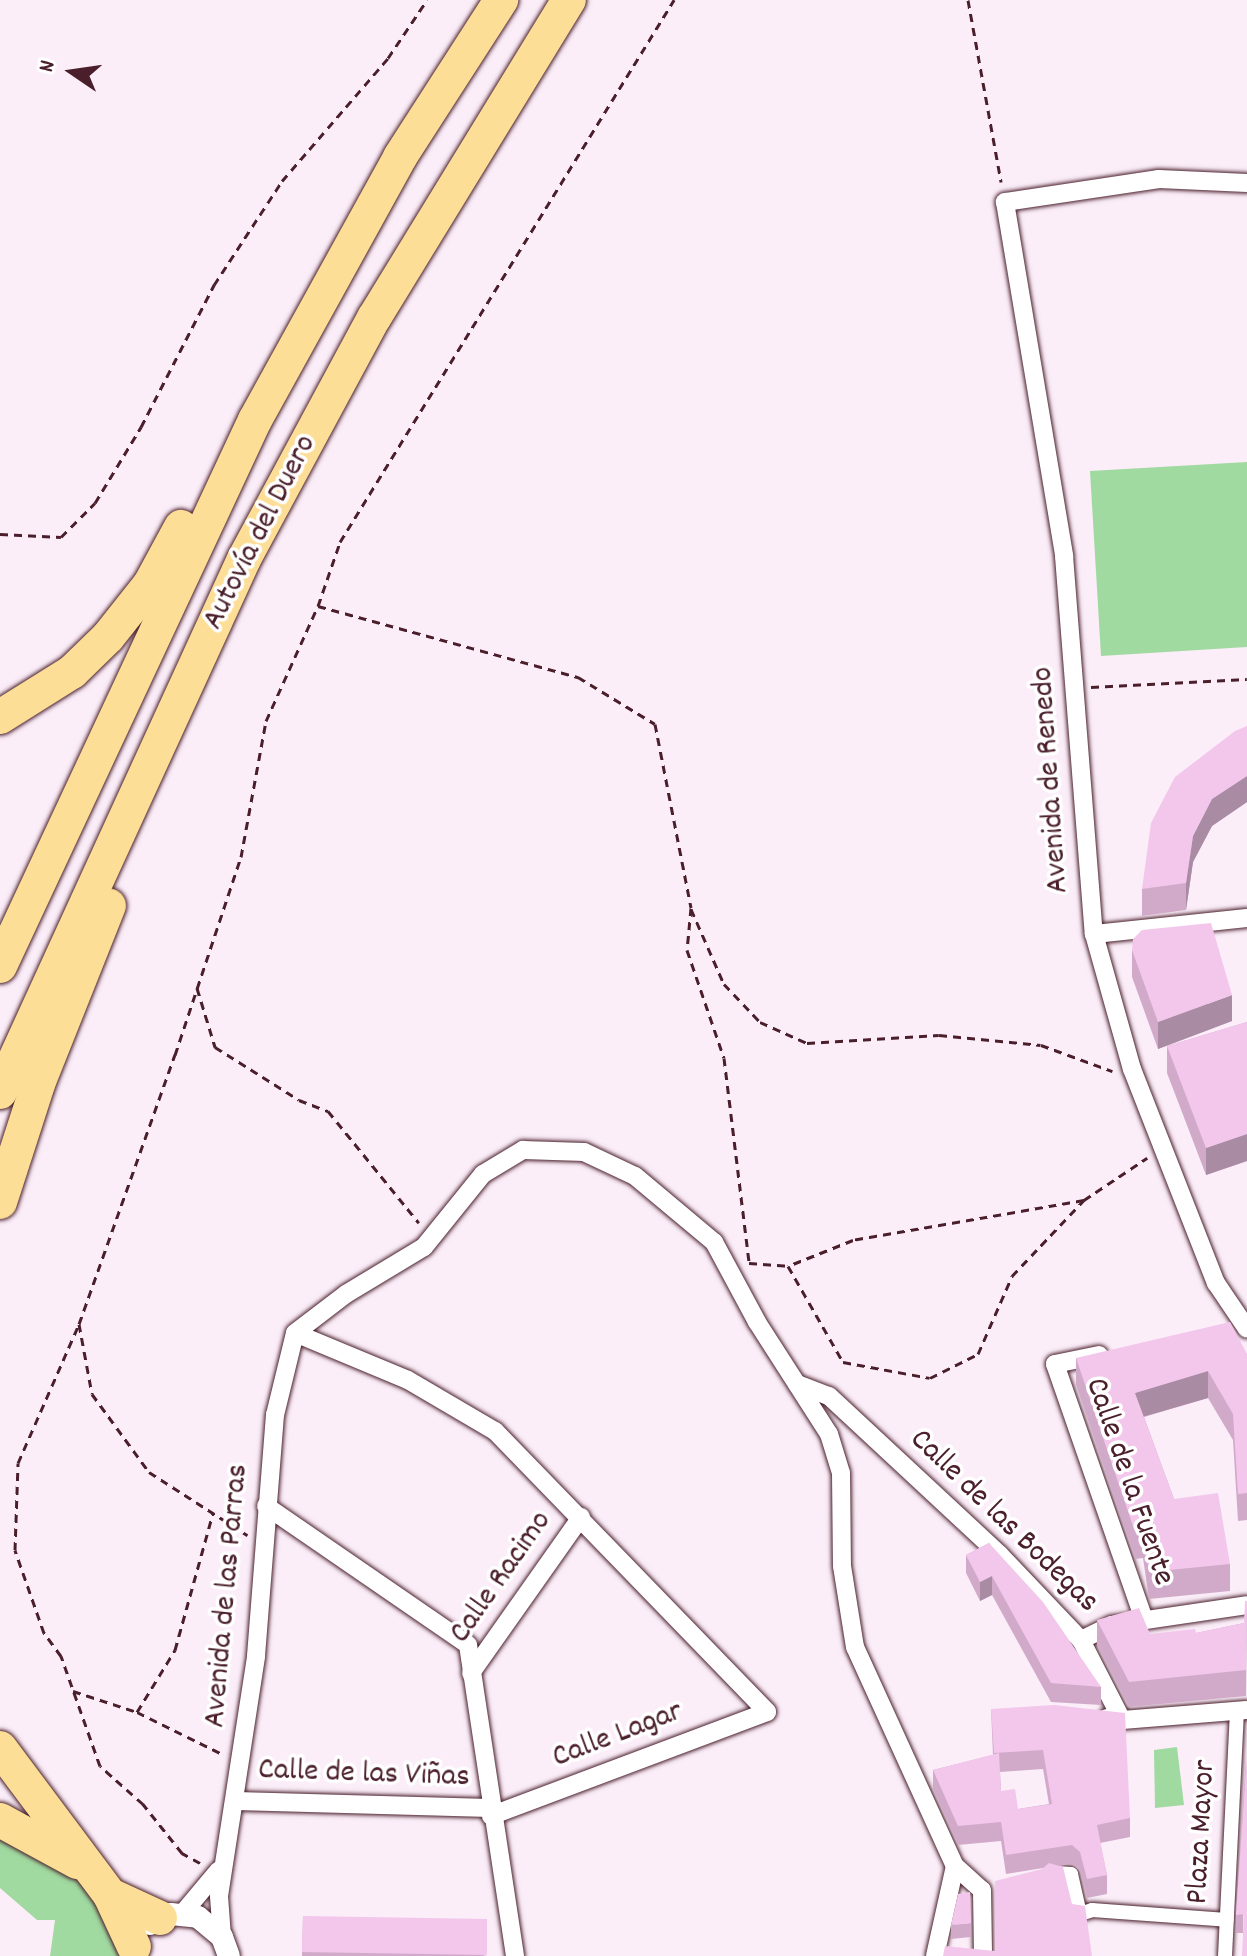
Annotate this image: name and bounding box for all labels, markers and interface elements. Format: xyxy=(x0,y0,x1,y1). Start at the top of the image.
north arrow xyxy=(32,32,112,112)
text: N xyxy=(32,58,64,75)
street label: Autovía del Duero xyxy=(195,429,327,637)
street label: Avenida de Renedo xyxy=(1025,665,1079,895)
street label: Calle de la Fuente xyxy=(1075,1373,1181,1591)
street label: Calle de las Bodegas xyxy=(900,1422,1106,1622)
street label: Avenida de las Parras xyxy=(197,1463,259,1729)
street label: Calle Racimo xyxy=(442,1504,562,1652)
street label: Calle Lagar xyxy=(547,1694,689,1778)
street label: Calle de las Viñas xyxy=(257,1752,471,1798)
street label: Plaza Mayor xyxy=(1180,1759,1226,1905)

